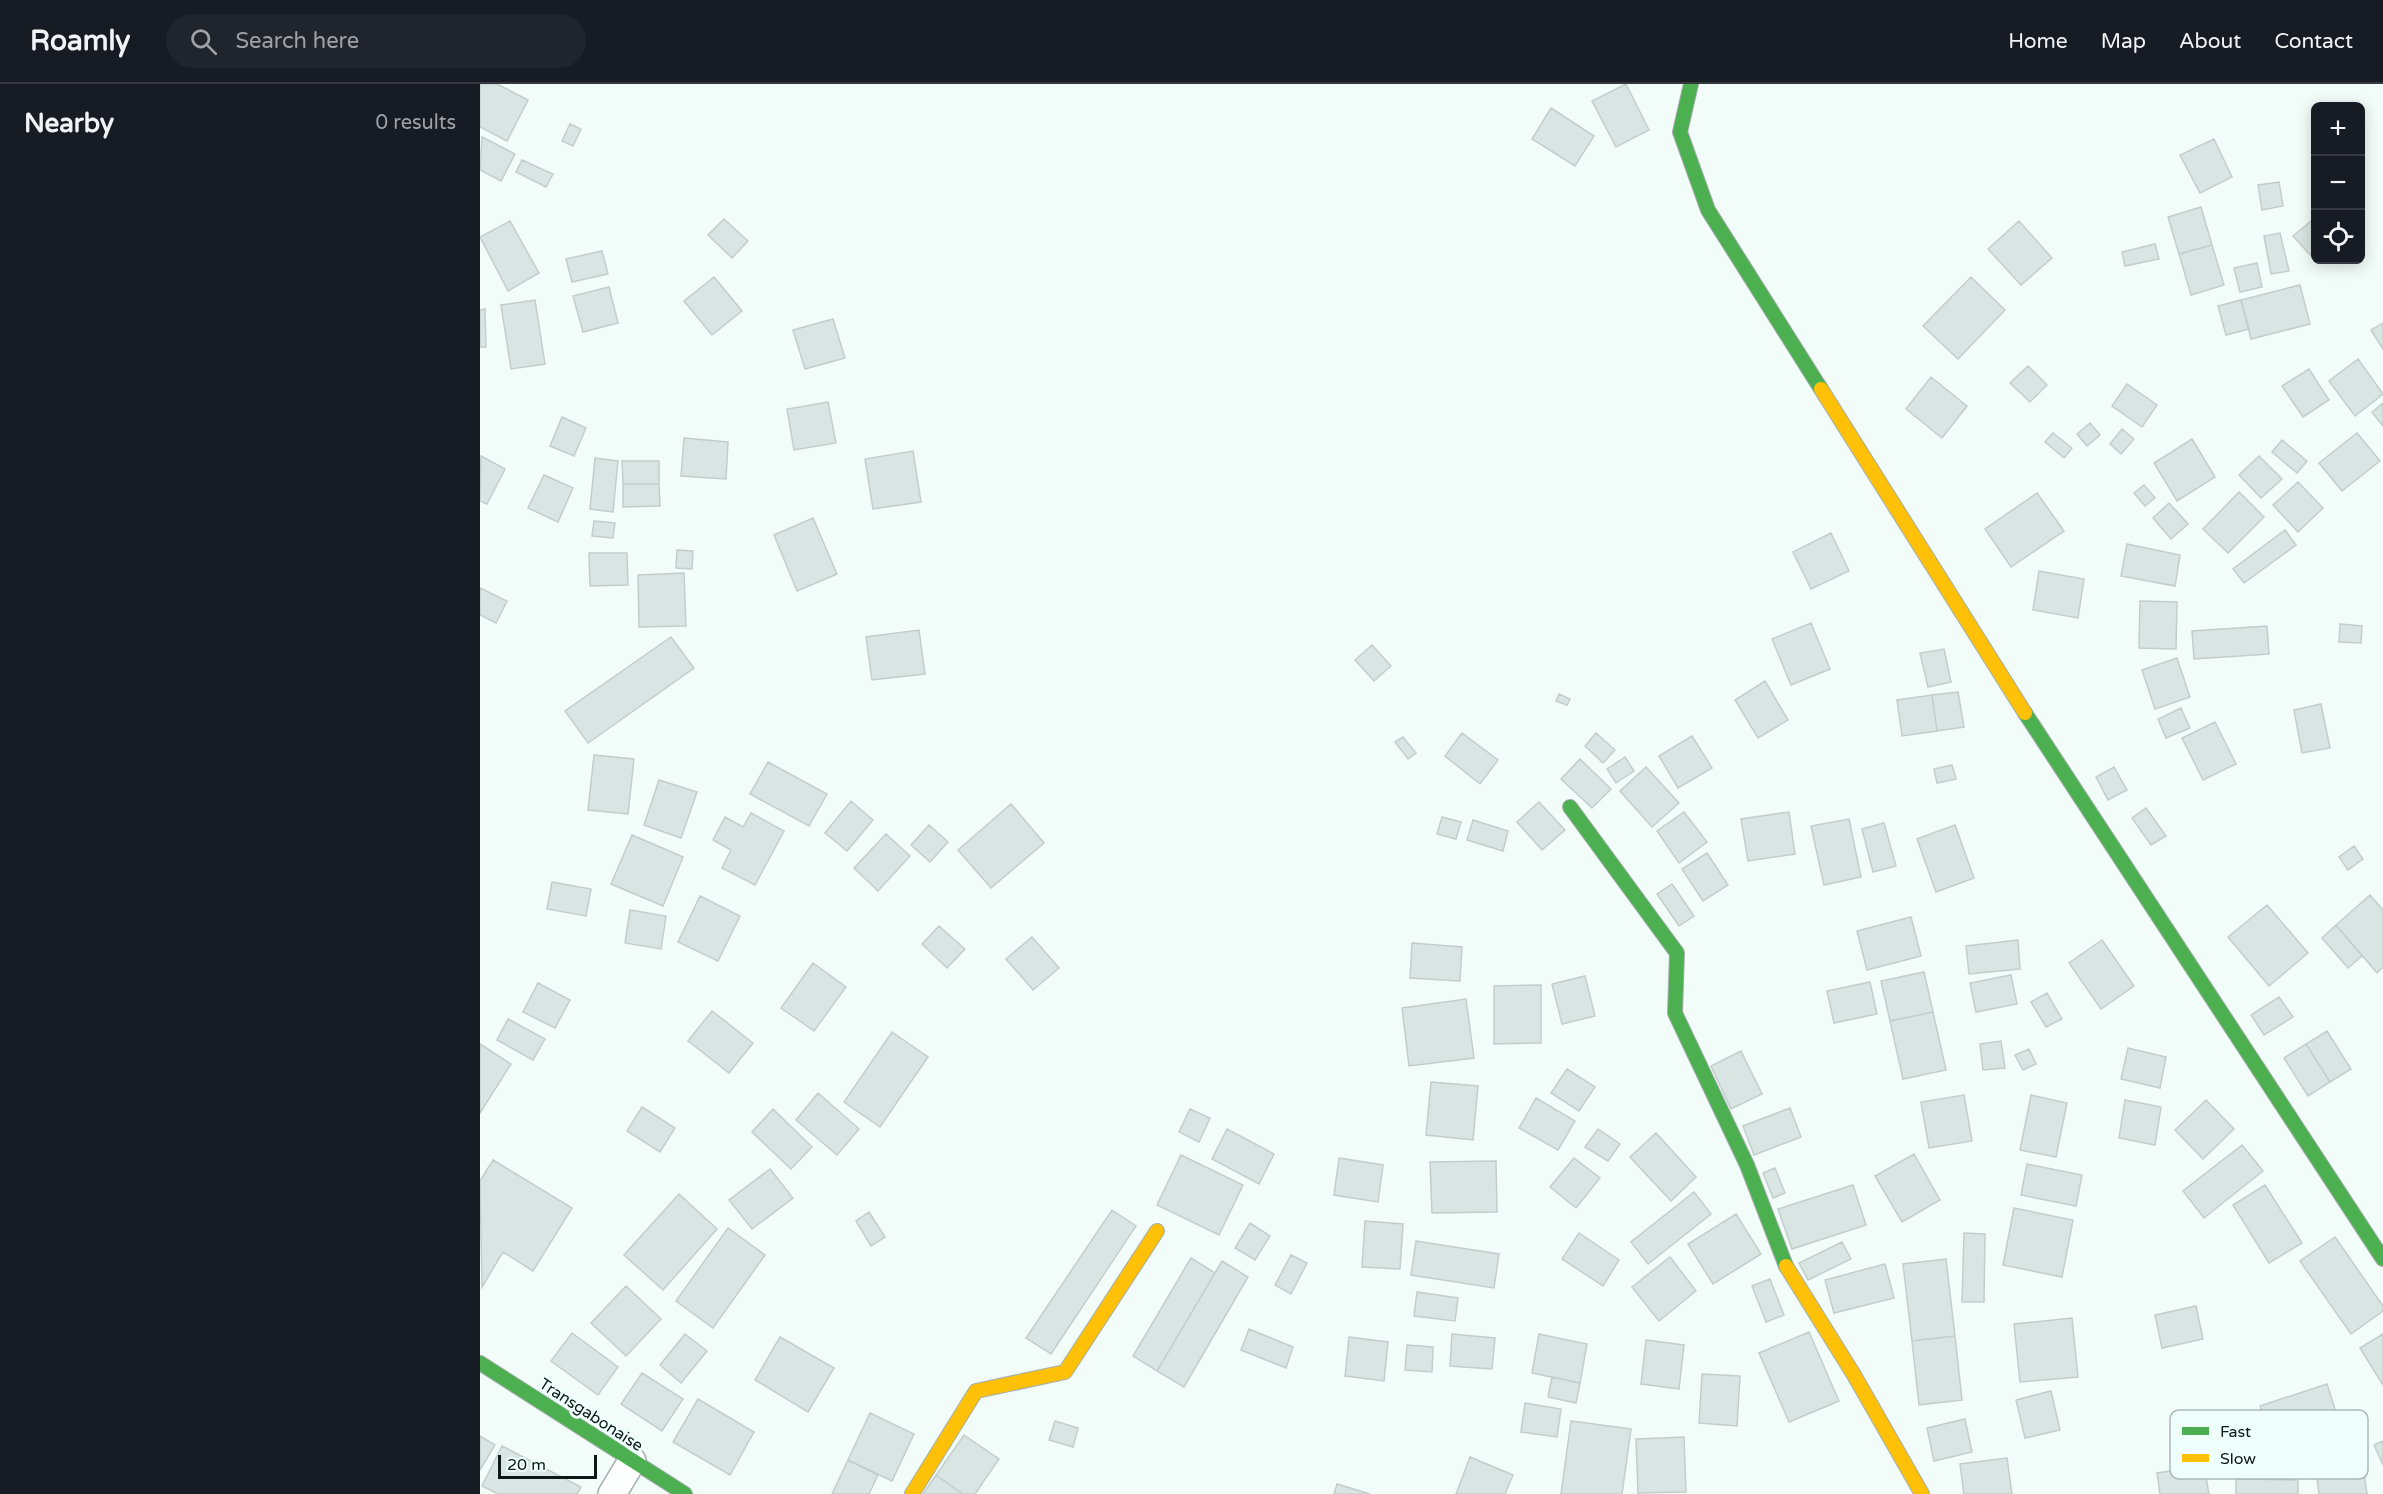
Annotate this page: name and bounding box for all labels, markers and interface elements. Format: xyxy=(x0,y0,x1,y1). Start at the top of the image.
search box xyxy=(166,14,586,68)
text: Roamly xyxy=(30,24,130,58)
icon: search xyxy=(187,25,220,58)
text: Search here xyxy=(235,28,359,54)
text: Home xyxy=(2008,29,2068,54)
text: Map xyxy=(2101,29,2146,54)
text: About xyxy=(2179,29,2241,54)
text: Contact xyxy=(2274,29,2353,54)
map controls xyxy=(2311,102,2365,264)
button: + xyxy=(2311,102,2365,156)
text: Nearby xyxy=(24,108,114,139)
text: 0 results xyxy=(376,111,456,135)
button: − xyxy=(2311,156,2365,210)
button: locate xyxy=(2311,210,2365,264)
street label: Transgabonaise xyxy=(535,1374,647,1456)
legend xyxy=(2170,1410,2368,1479)
text: Fast xyxy=(2220,1422,2251,1442)
text: Slow xyxy=(2220,1449,2256,1469)
scale bar xyxy=(498,1452,597,1480)
text: 20 m xyxy=(507,1455,546,1475)

